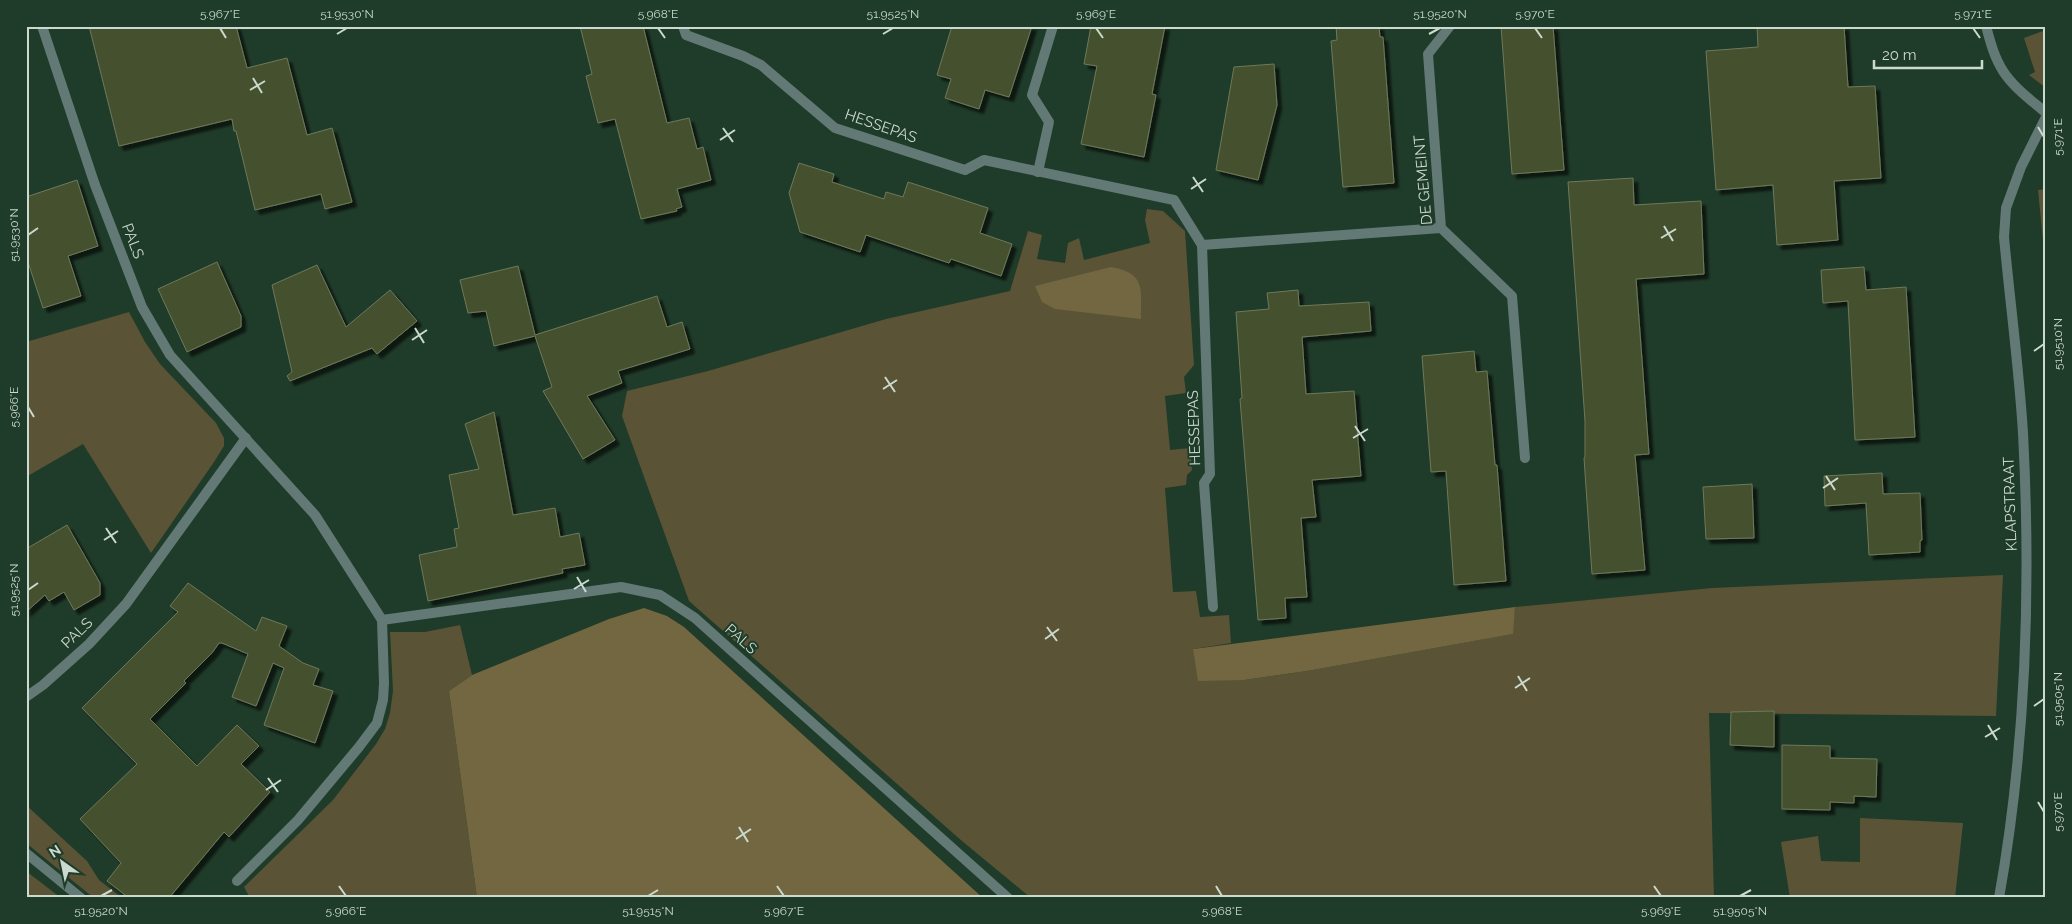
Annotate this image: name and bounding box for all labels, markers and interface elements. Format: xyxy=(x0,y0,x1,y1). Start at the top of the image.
text: 5.967°E xyxy=(200,7,240,21)
text: 51.9530°N xyxy=(320,7,374,21)
text: 5.968°E xyxy=(638,7,678,21)
text: 51.9525°N xyxy=(867,7,919,21)
text: 5.969°E xyxy=(1076,7,1116,21)
text: 51.9520°N xyxy=(1413,7,1467,21)
text: 5.970°E xyxy=(1515,7,1555,21)
text: 5.971°E xyxy=(1954,7,1992,21)
scale bar xyxy=(1874,38,1982,70)
text: 20 m xyxy=(1882,46,1917,64)
street label: HESSEPAS xyxy=(843,105,919,147)
text: 5.971°E xyxy=(2051,118,2065,156)
street label: DE GEMEINT xyxy=(1410,134,1436,226)
text: 51.9530°N xyxy=(7,208,21,262)
street label: PALS xyxy=(118,221,148,261)
text: 51.9510°N xyxy=(2051,318,2065,370)
text: 5.966°E xyxy=(7,387,21,427)
street label: HESSEPAS xyxy=(1184,390,1204,466)
street label: KLAPSTRAAT xyxy=(1999,457,2021,551)
text: 51.9525°N xyxy=(7,564,21,616)
street label: PALS xyxy=(58,614,96,652)
street label: PALS xyxy=(721,620,761,658)
text: 51.9505°N xyxy=(2051,672,2065,726)
text: 5.970°E xyxy=(2051,792,2065,832)
north arrow xyxy=(38,836,88,886)
text: N xyxy=(46,841,64,861)
text: 51.9520°N xyxy=(74,904,128,918)
text: 5.966°E xyxy=(326,904,366,918)
text: 51.9515°N xyxy=(622,904,674,918)
text: 5.967°E xyxy=(764,904,804,918)
text: 5.968°E xyxy=(1202,904,1242,918)
text: 5.969°E xyxy=(1641,904,1681,918)
text: 51.9505°N xyxy=(1713,904,1767,918)

